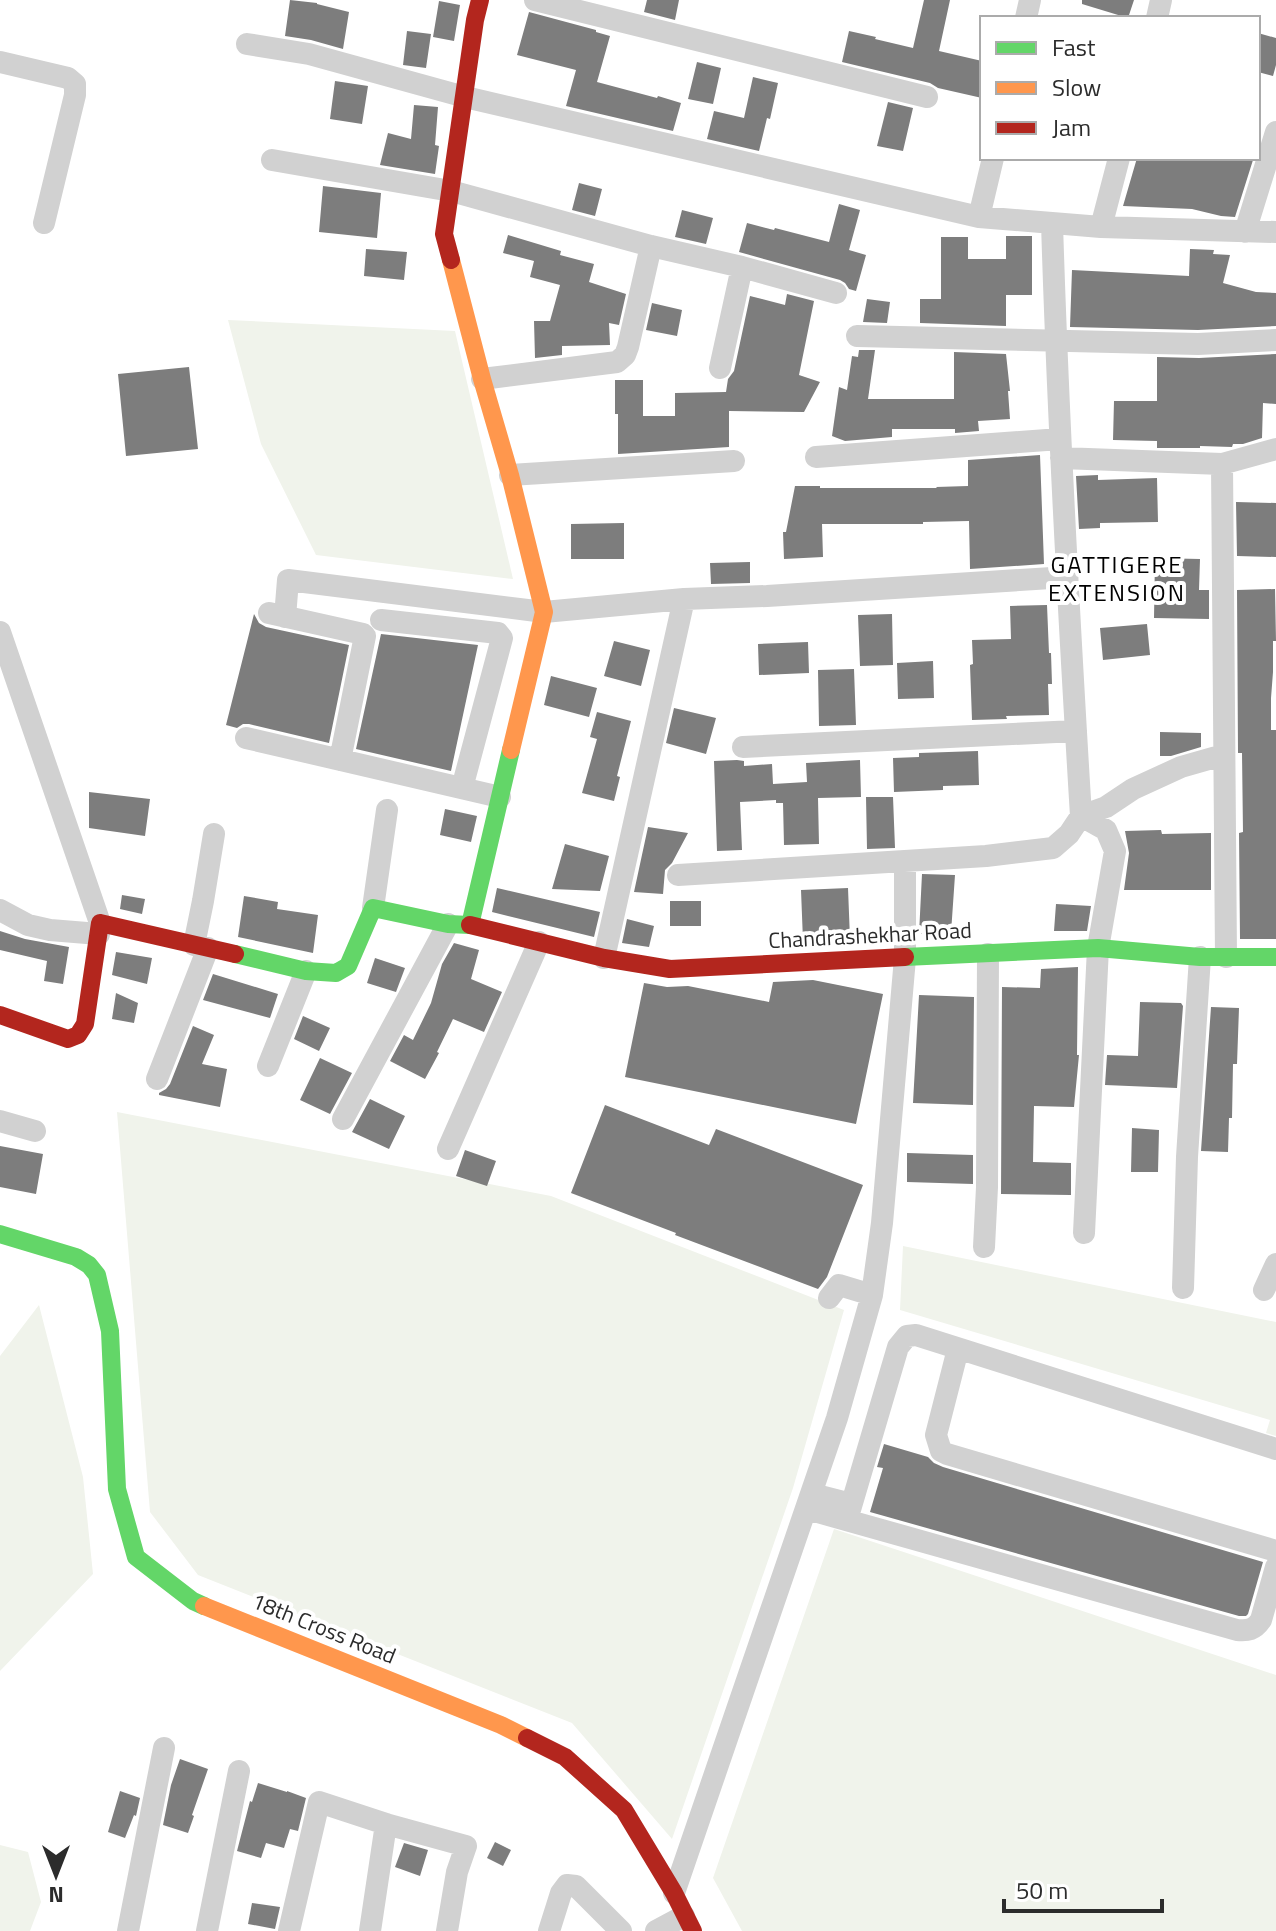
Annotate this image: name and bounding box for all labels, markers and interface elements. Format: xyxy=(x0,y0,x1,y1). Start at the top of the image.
legend xyxy=(980,16,1260,160)
text: Fast xyxy=(1052,29,1096,65)
text: Slow xyxy=(1052,69,1101,105)
text: Jam xyxy=(1052,109,1091,145)
district label: GATTIGERE EXTENSION xyxy=(1048,546,1186,610)
street label: Chandrashekhar Road xyxy=(767,913,973,957)
street label: 18th Cross Road xyxy=(247,1584,401,1672)
north arrow xyxy=(16,1835,96,1915)
scale bar xyxy=(1004,1863,1162,1913)
text: 50 m xyxy=(1016,1872,1068,1908)
text: N xyxy=(48,1878,64,1912)

